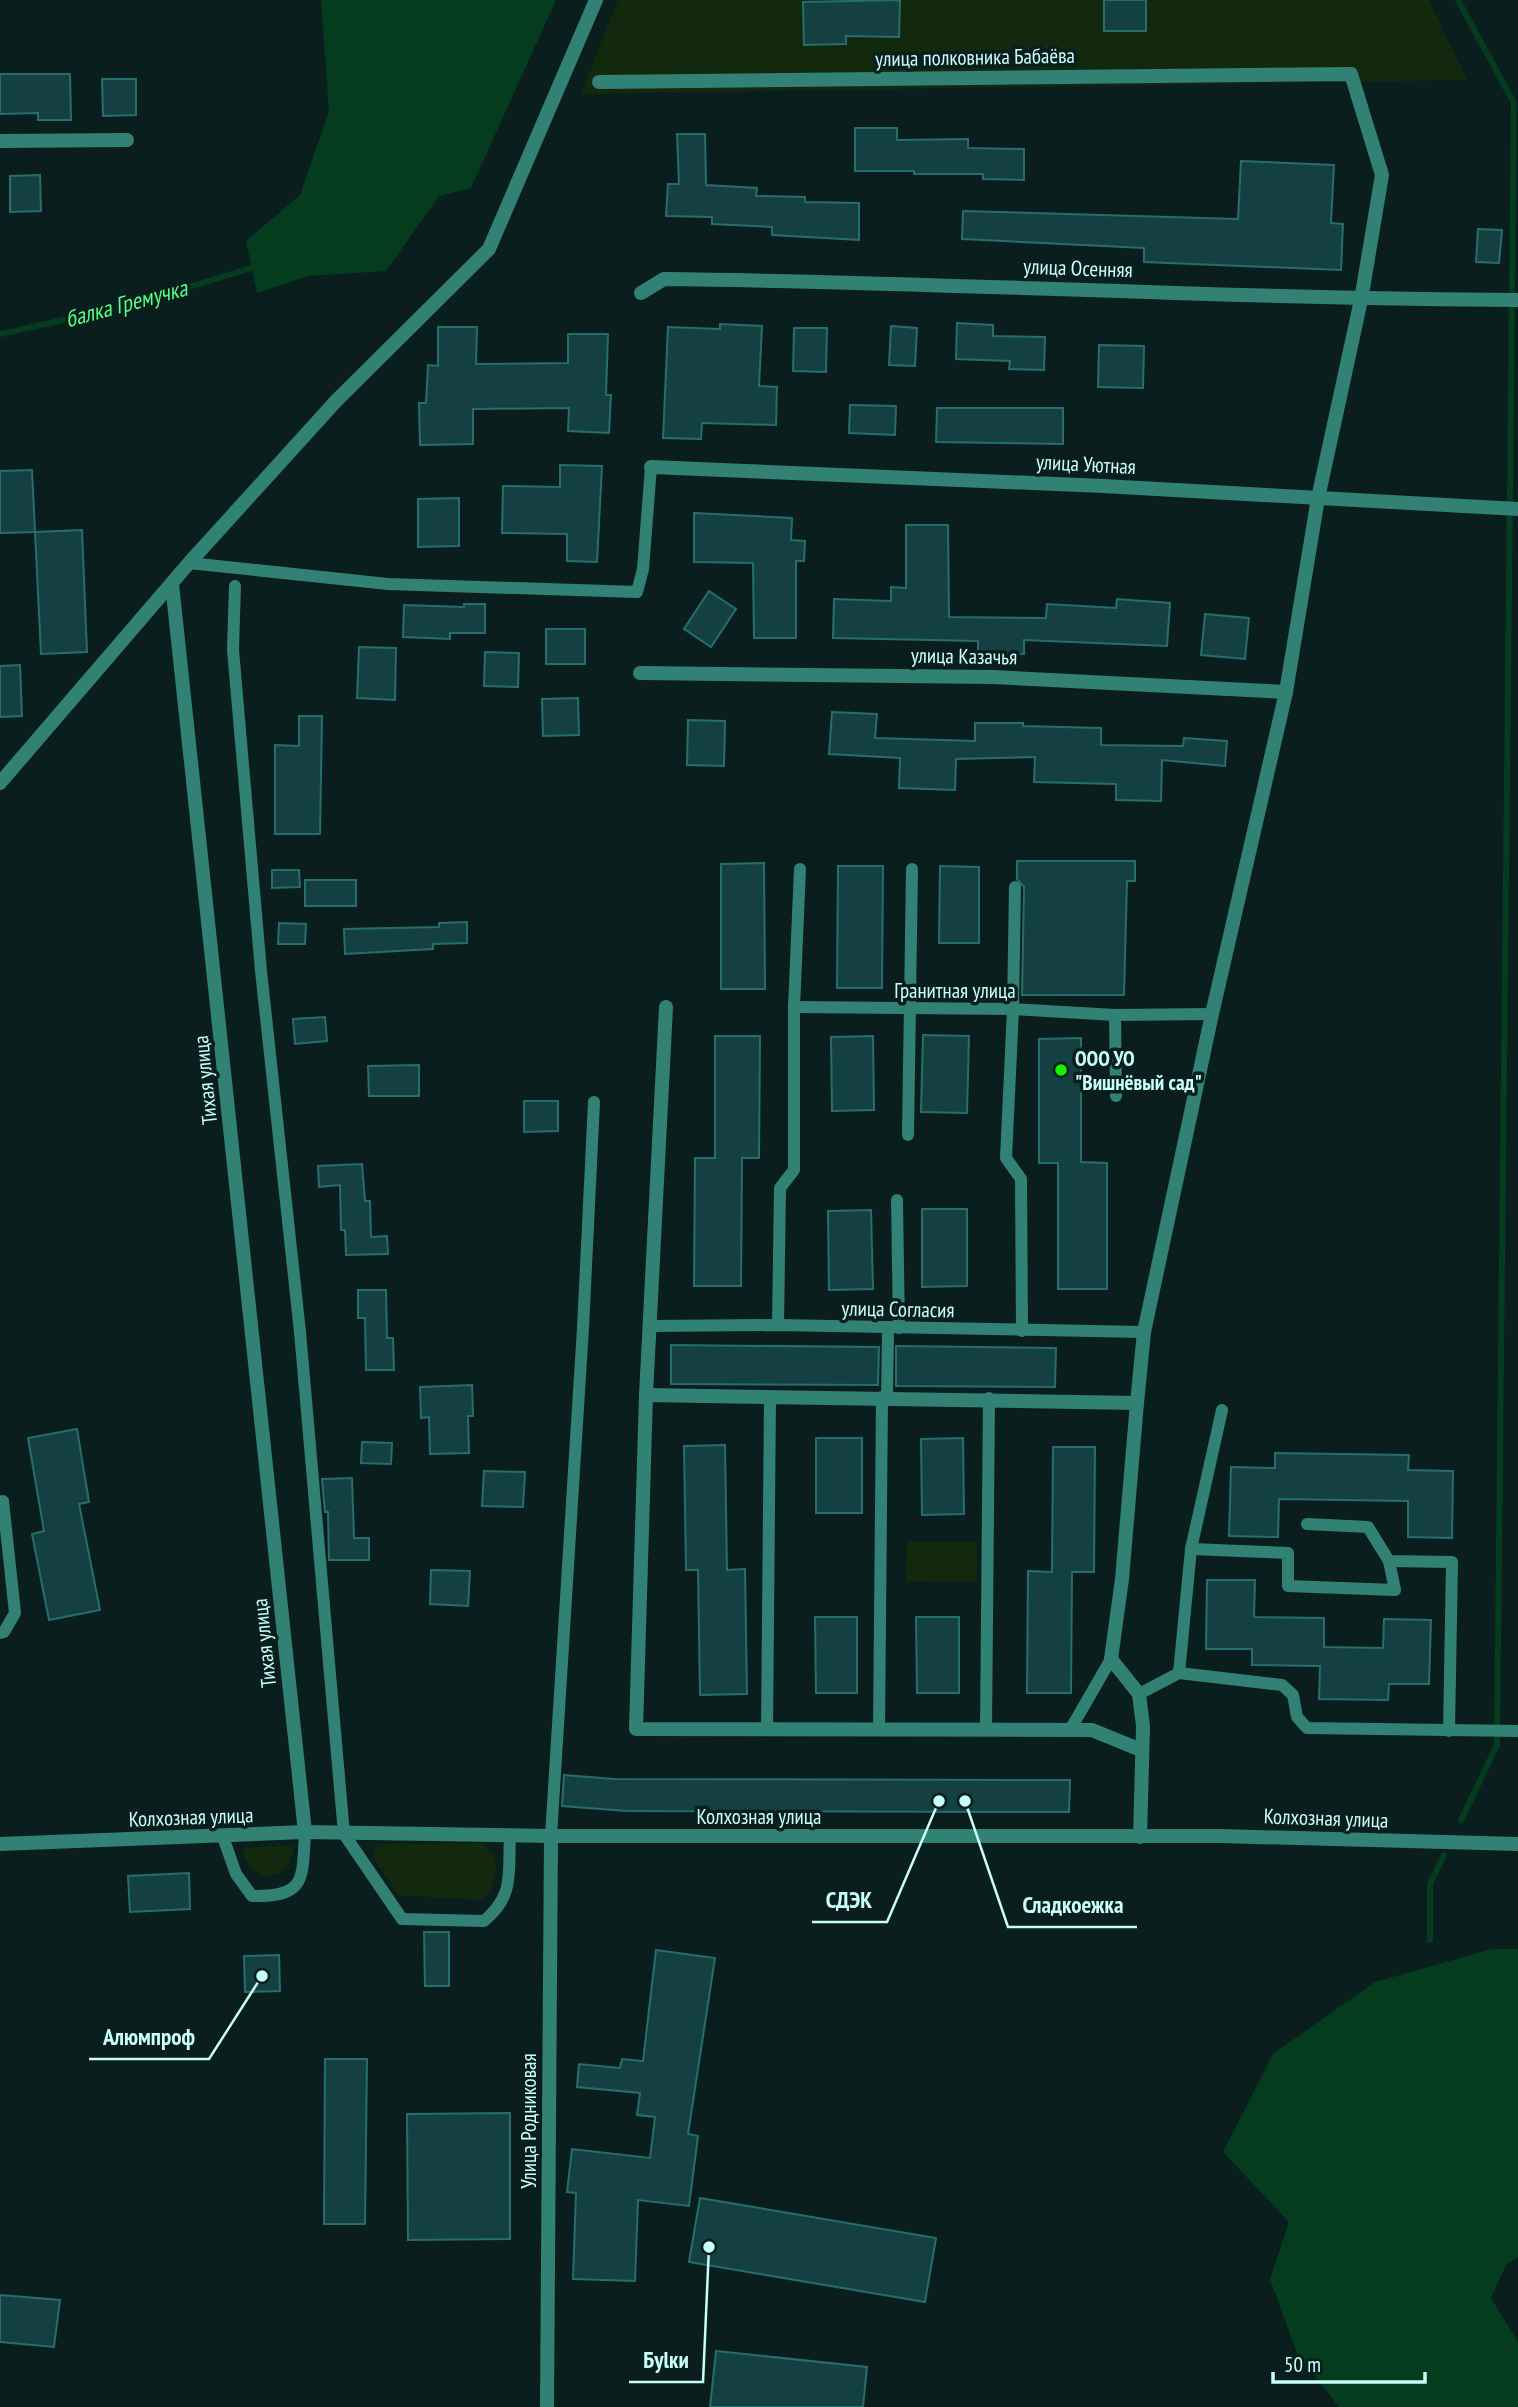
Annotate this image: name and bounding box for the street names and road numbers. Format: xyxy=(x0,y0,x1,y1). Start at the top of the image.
street label: улица полковника Бабаёва xyxy=(875,42,1075,72)
street label: улица Осенняя xyxy=(1023,253,1133,283)
street label: улица Уютная xyxy=(1035,448,1137,480)
street label: улица Казачья xyxy=(911,642,1017,670)
street label: Гранитная улица xyxy=(894,977,1016,1004)
street label: Тихая улица xyxy=(187,1034,223,1126)
street label: улица Согласия xyxy=(841,1295,955,1323)
street label: Тихая улица xyxy=(246,1597,282,1689)
street label: Колхозная улица xyxy=(128,1801,254,1833)
street label: Колхозная улица xyxy=(1263,1802,1389,1834)
street label: Колхозная улица xyxy=(697,1803,821,1830)
street label: Улица Родниковая xyxy=(515,2053,542,2189)

